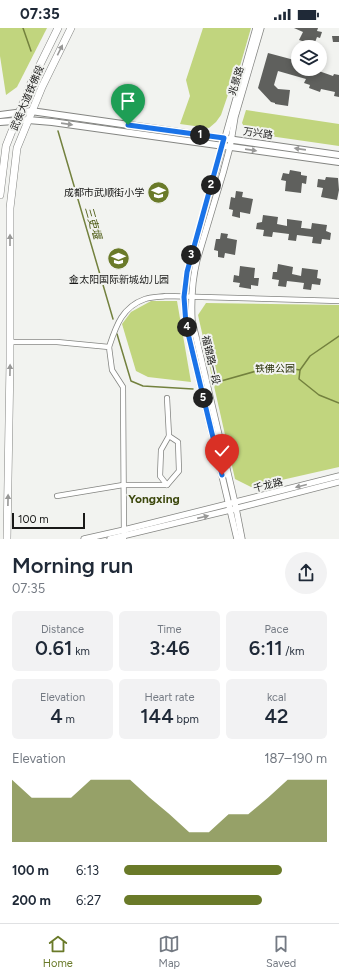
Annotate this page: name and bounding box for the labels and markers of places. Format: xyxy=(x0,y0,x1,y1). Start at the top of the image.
pin xyxy=(111,84,145,125)
pin: 1 xyxy=(190,125,210,145)
pin: 2 xyxy=(201,175,221,195)
school or university icon: 成都市武顺街小学 xyxy=(146,179,172,205)
place label: 成都市武顺街小学 xyxy=(64,186,144,199)
pin: 3 xyxy=(181,245,201,265)
school or university icon: 金太阳国际新城幼儿园 xyxy=(106,246,132,272)
place label: 金太阳国际新城幼儿园 xyxy=(69,273,169,286)
pin: 4 xyxy=(177,317,197,337)
pin: 5 xyxy=(193,388,213,408)
pin xyxy=(205,434,239,475)

